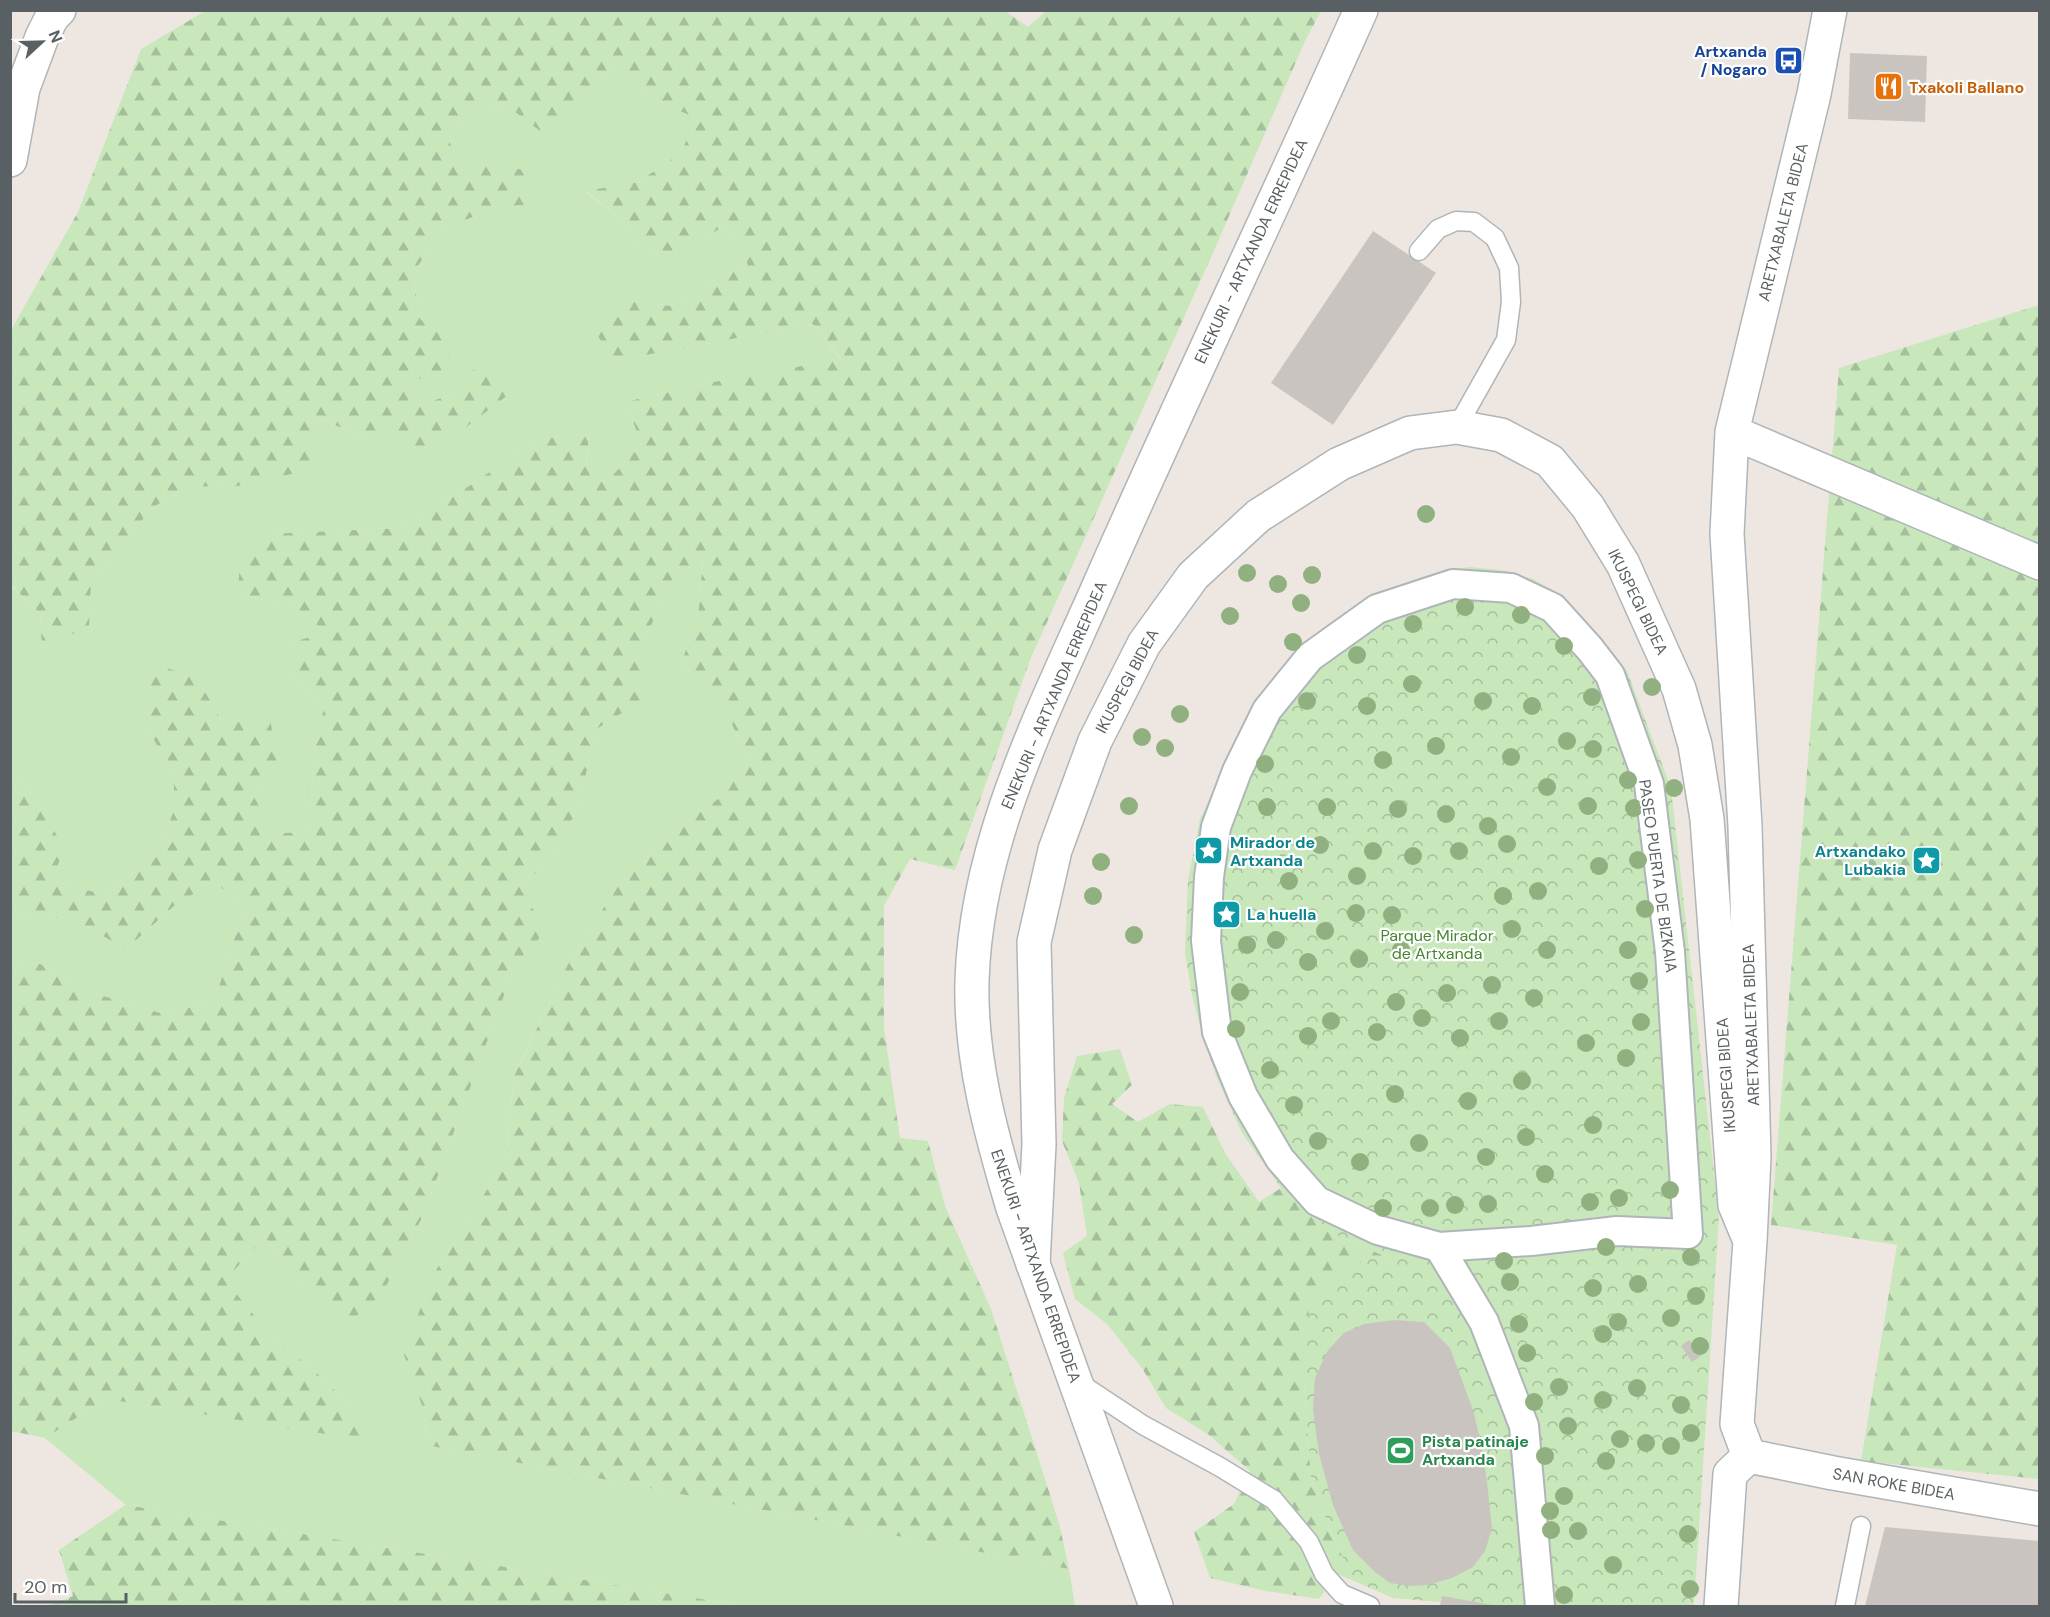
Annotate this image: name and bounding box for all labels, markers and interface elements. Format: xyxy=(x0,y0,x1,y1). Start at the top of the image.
north arrow xyxy=(12,12,72,72)
text: N xyxy=(44,27,67,46)
place label: Artxanda / Nogaro xyxy=(1694,41,1767,80)
bus stop icon: Artxanda / Nogaro xyxy=(1772,44,1804,76)
restaurant icon: Txakoli Ballano xyxy=(1872,71,1904,103)
place label: Txakoli Ballano xyxy=(1909,77,2024,98)
street label: ENEKURI - ARTXANDA ERREPIDEA xyxy=(1190,135,1313,367)
street label: ARETXABALETA BIDEA xyxy=(1753,140,1813,303)
street label: IKUSPEGI BIDEA xyxy=(1603,546,1673,659)
street label: ENEKURI - ARTXANDA ERREPIDEA xyxy=(996,577,1112,812)
street label: IKUSPEGI BIDEA xyxy=(1091,625,1164,737)
street label: PASEO PUERTA DE BIZKAIA xyxy=(1634,778,1682,974)
place label: Mirador de Artxanda xyxy=(1230,832,1315,871)
place icon: Mirador de Artxanda xyxy=(1193,835,1225,867)
place label: Artxandako Lubakia xyxy=(1815,841,1906,880)
place icon: Artxandako Lubakia xyxy=(1911,844,1943,876)
place icon: La huella xyxy=(1210,898,1242,930)
place label: La huella xyxy=(1247,904,1316,925)
park label: Parque Mirador de Artxanda xyxy=(1380,925,1494,964)
street label: ARETXABALETA BIDEA xyxy=(1738,943,1764,1107)
street label: IKUSPEGI BIDEA xyxy=(1711,1016,1740,1133)
street label: ENEKURI - ARTXANDA ERREPIDEA xyxy=(986,1146,1086,1386)
place label: Pista patinaje Artxanda xyxy=(1422,1431,1529,1470)
sports icon: Pista patinaje Artxanda xyxy=(1385,1434,1417,1466)
street label: SAN ROKE BIDEA xyxy=(1831,1463,1957,1505)
scale bar xyxy=(15,1566,126,1604)
text: 20 m xyxy=(24,1575,67,1599)

